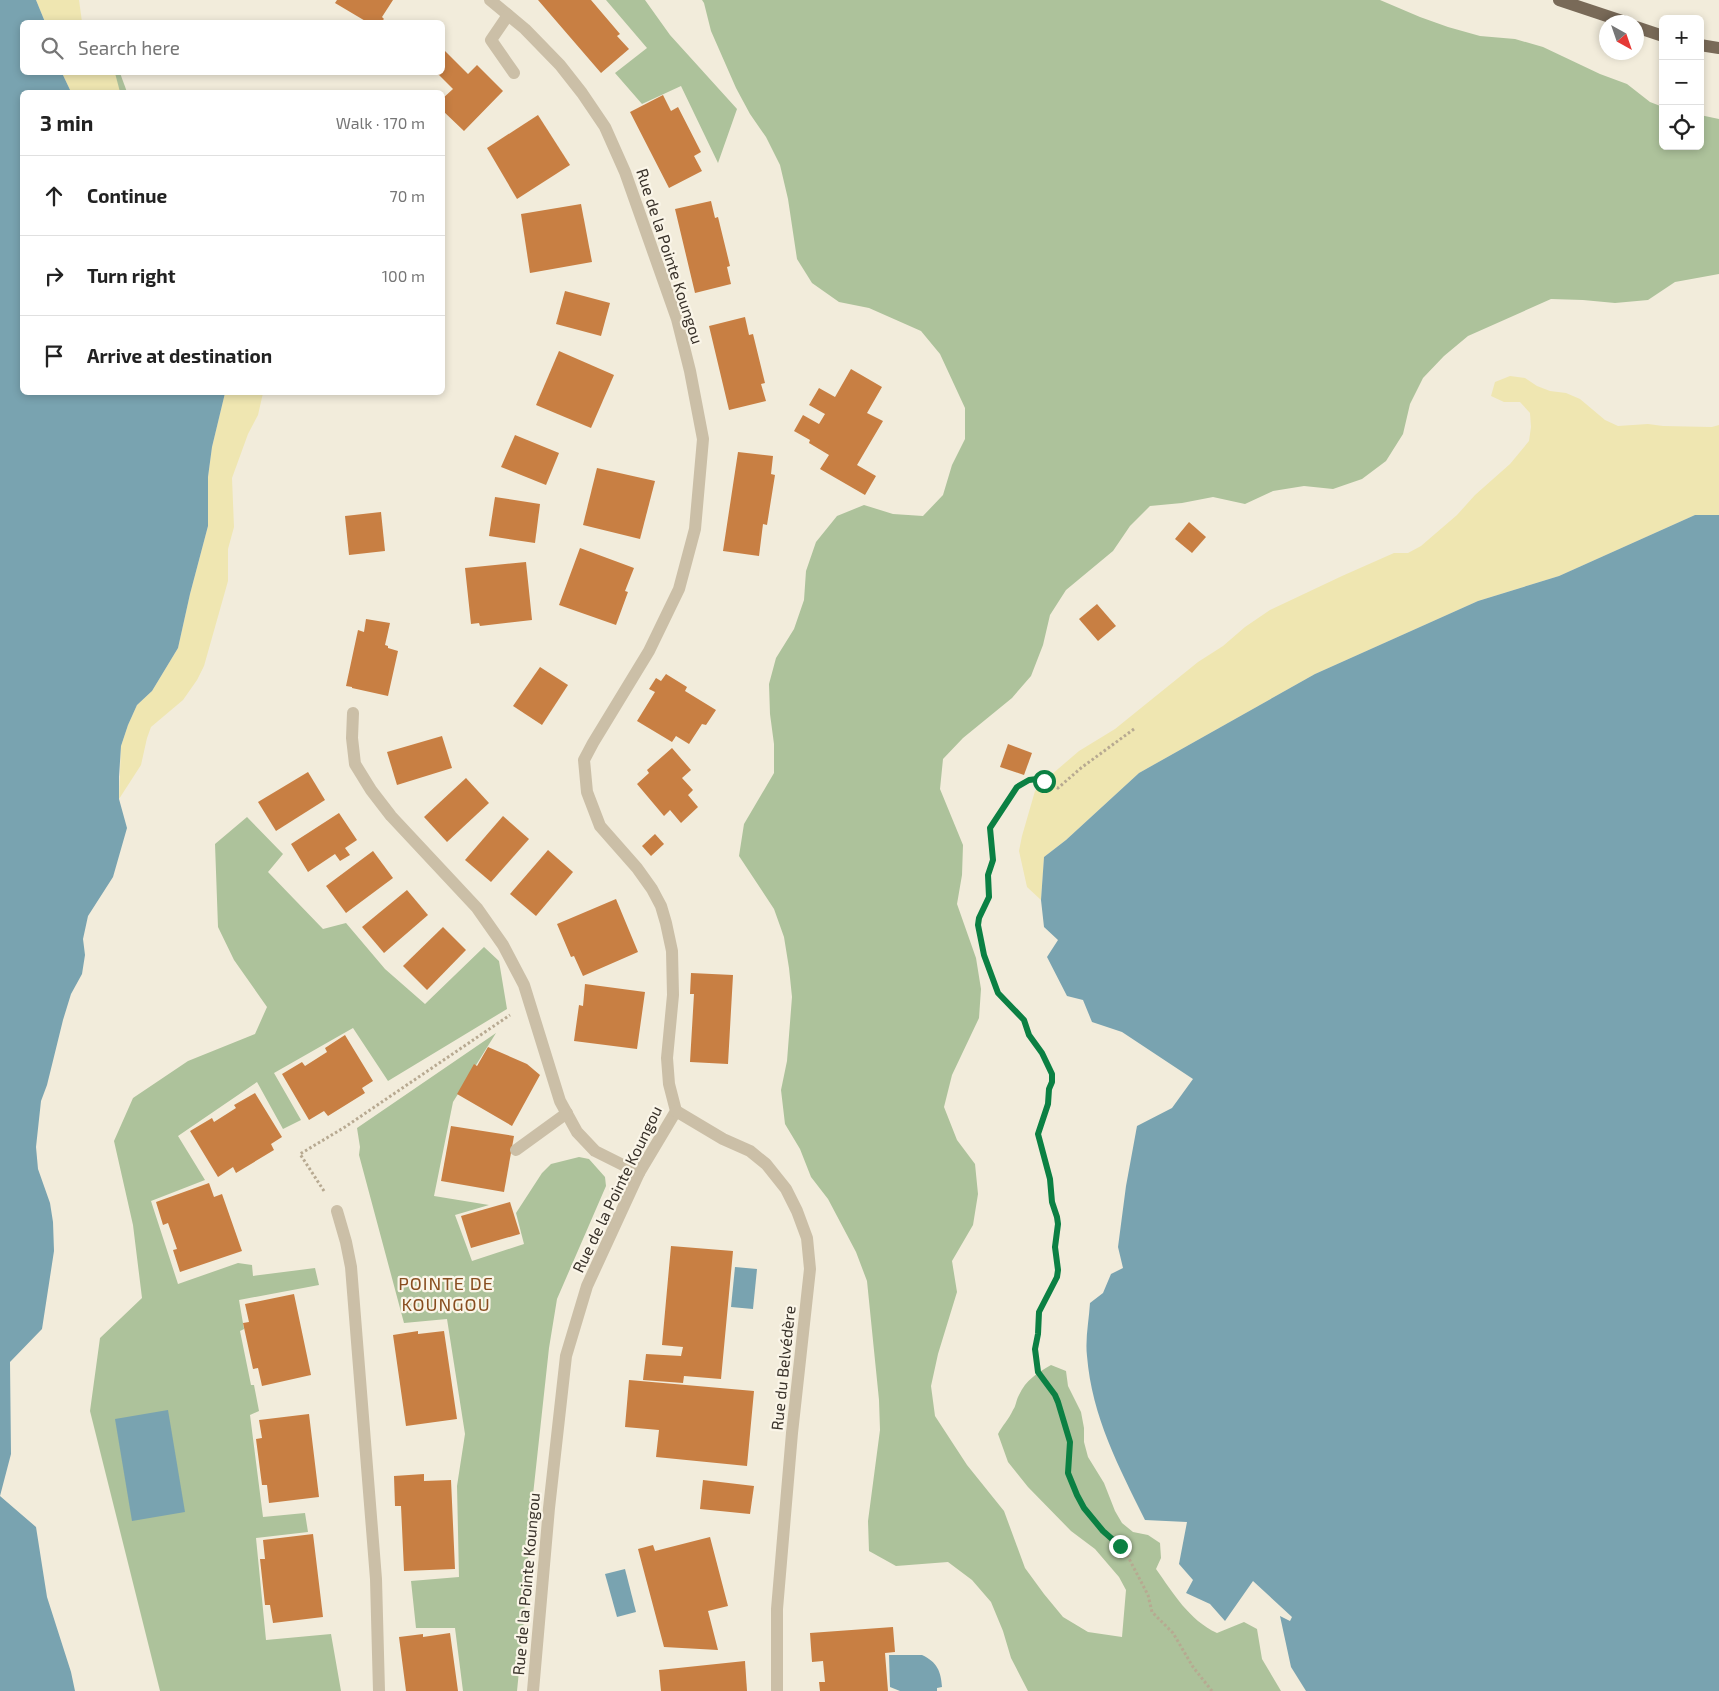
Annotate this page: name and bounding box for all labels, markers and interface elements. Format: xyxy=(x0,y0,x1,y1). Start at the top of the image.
north arrow xyxy=(1599,15,1644,60)
map controls xyxy=(1659,15,1704,150)
button: + xyxy=(1659,15,1704,60)
search box xyxy=(20,20,445,75)
icon: search xyxy=(38,34,66,62)
text: Search here xyxy=(78,36,180,59)
button: − xyxy=(1659,60,1704,105)
button: locate xyxy=(1659,105,1704,150)
text: 3 min xyxy=(40,110,93,135)
text: Walk · 170 m xyxy=(336,113,425,132)
street label: Rue de la Pointe Koungou xyxy=(633,166,708,346)
icon: ahead xyxy=(40,182,68,210)
text: Continue xyxy=(87,184,167,207)
text: 70 m xyxy=(390,186,425,205)
icon: right xyxy=(40,262,68,290)
text: Turn right xyxy=(87,264,175,287)
text: 100 m xyxy=(382,266,425,285)
icon: arrive xyxy=(40,342,68,370)
text: Arrive at destination xyxy=(87,344,272,367)
route start xyxy=(1033,770,1056,793)
street label: Rue de la Pointe Koungou xyxy=(568,1102,665,1275)
district label: POINTE DE KOUNGOU xyxy=(398,1272,494,1315)
street label: Rue du Belvédère xyxy=(766,1305,799,1431)
street label: Rue de la Pointe Koungou xyxy=(508,1492,543,1676)
route end xyxy=(1109,1535,1132,1558)

